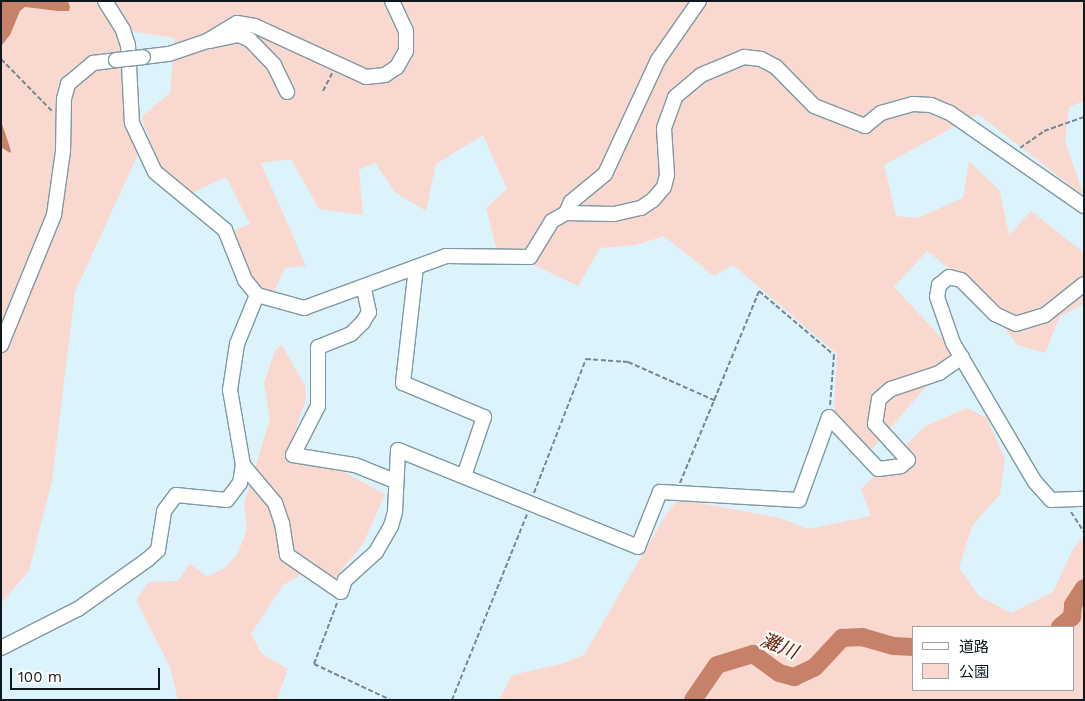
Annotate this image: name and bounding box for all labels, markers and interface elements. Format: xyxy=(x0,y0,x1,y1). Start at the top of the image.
legend xyxy=(912,626,1075,691)
water label: 灘川 xyxy=(757,628,801,664)
text: 道路 xyxy=(959,638,989,656)
scale bar xyxy=(12,658,162,690)
text: 公園 xyxy=(959,663,989,681)
text: 100 m xyxy=(18,668,62,686)

